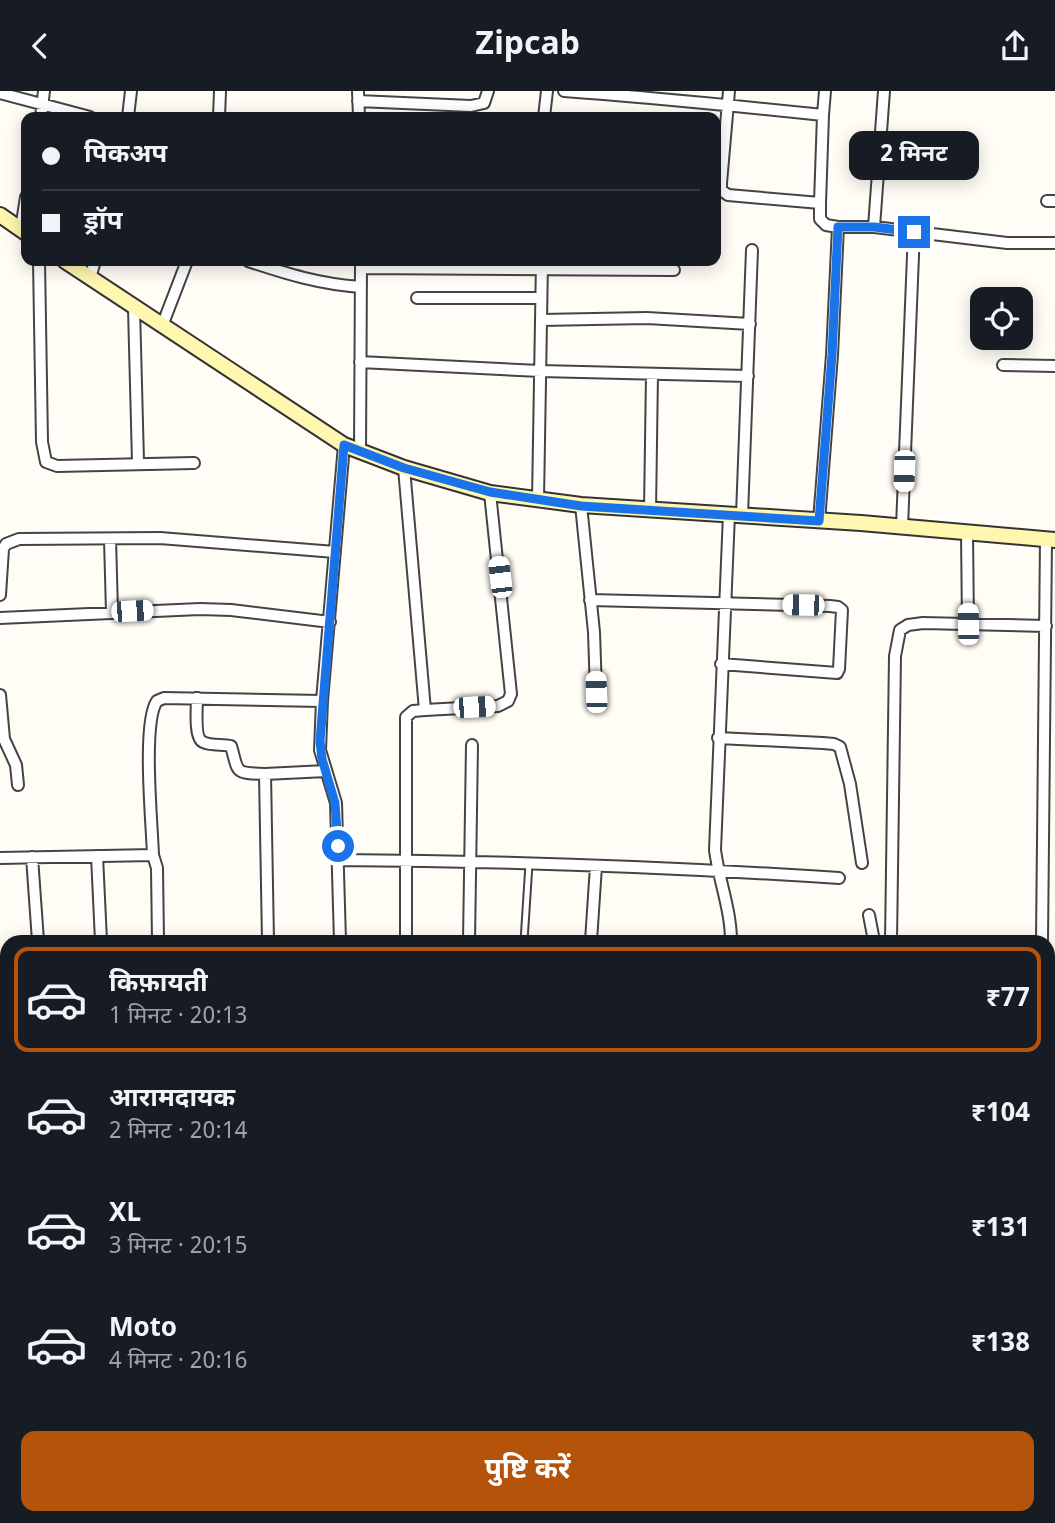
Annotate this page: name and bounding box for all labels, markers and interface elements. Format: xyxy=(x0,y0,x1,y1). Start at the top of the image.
text: Zipcab xyxy=(475,25,580,67)
icon: back xyxy=(21,27,59,65)
icon: share xyxy=(996,27,1034,65)
callout: 2 मिनट xyxy=(849,131,979,179)
text: पिकअप xyxy=(84,139,167,173)
text: 2 मिनट xyxy=(880,140,948,170)
text: ड्रॉप xyxy=(84,206,122,240)
route end xyxy=(898,216,930,248)
map controls xyxy=(970,287,1033,350)
button: locate xyxy=(970,287,1033,350)
car xyxy=(893,450,916,492)
car xyxy=(488,555,513,599)
car xyxy=(782,594,825,616)
car xyxy=(111,599,154,623)
car xyxy=(958,603,979,645)
car xyxy=(585,671,608,713)
car xyxy=(453,695,496,719)
route start xyxy=(322,830,354,862)
icon: car xyxy=(25,968,88,1031)
text: किफ़ायती xyxy=(109,968,208,1002)
text: ₹77 xyxy=(986,983,1030,1017)
text: 1 मिनट · 20:13 xyxy=(109,1002,247,1032)
icon: car xyxy=(25,1083,88,1146)
text: आरामदायक xyxy=(109,1083,235,1117)
text: ₹104 xyxy=(971,1098,1030,1132)
text: 2 मिनट · 20:14 xyxy=(109,1117,247,1147)
icon: car xyxy=(25,1198,88,1261)
text: XL xyxy=(109,1198,141,1232)
text: ₹131 xyxy=(971,1213,1030,1247)
text: 3 मिनट · 20:15 xyxy=(109,1232,247,1262)
icon: car xyxy=(25,1313,88,1376)
text: Moto xyxy=(109,1313,177,1347)
text: ₹138 xyxy=(971,1328,1030,1362)
text: 4 मिनट · 20:16 xyxy=(109,1347,247,1377)
button: पुष्टि करें xyxy=(21,1431,1034,1511)

